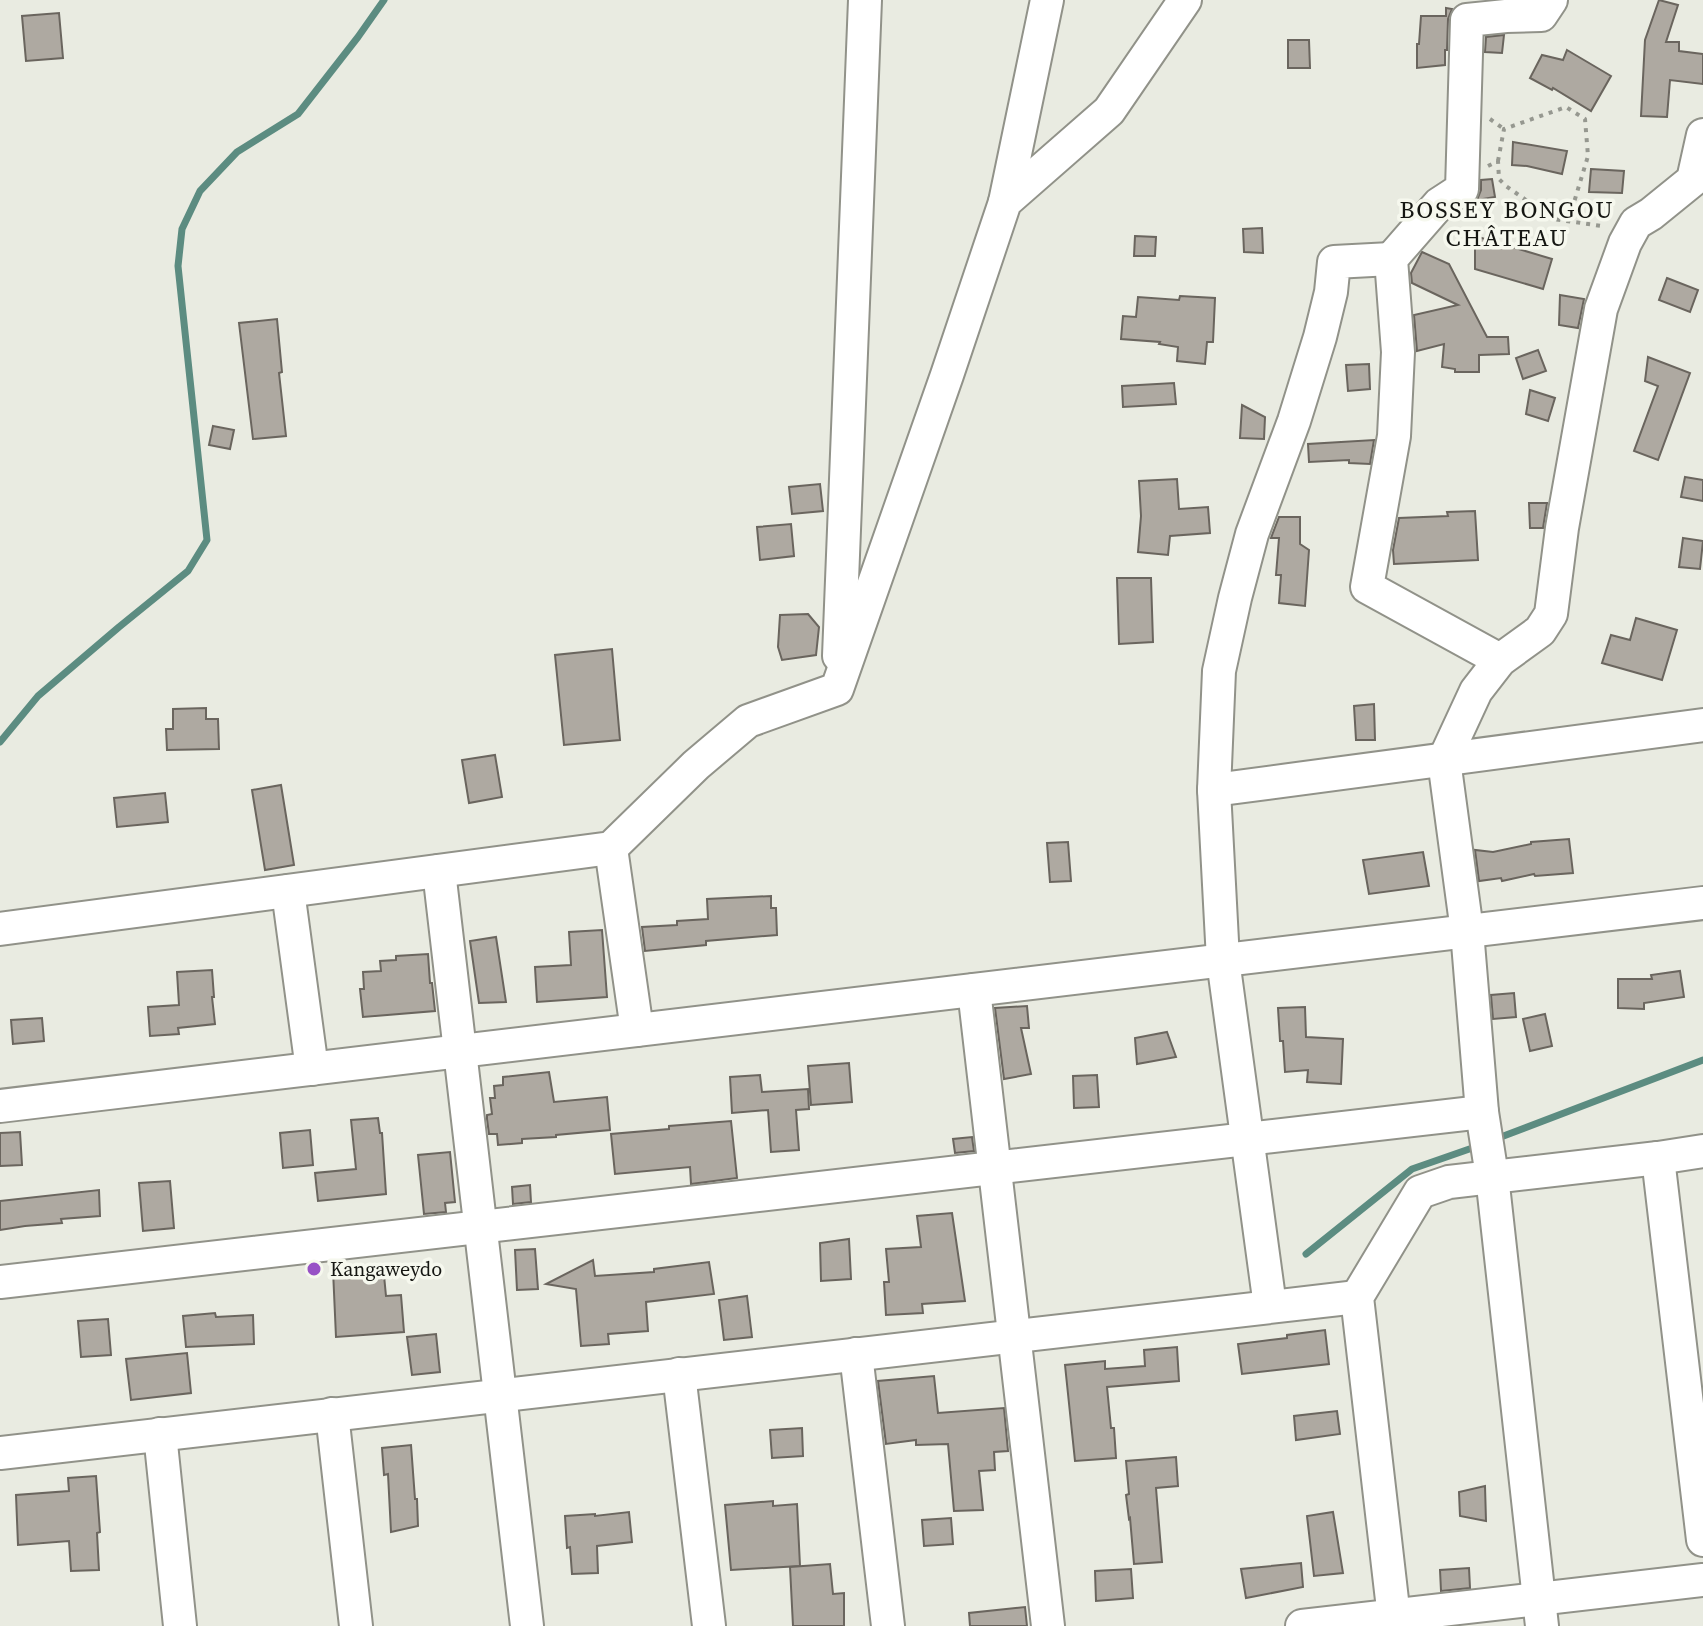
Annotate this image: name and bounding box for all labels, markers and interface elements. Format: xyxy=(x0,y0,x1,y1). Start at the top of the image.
district label: BOSSEY BONGOU CHÂTEAU xyxy=(1399,193,1615,254)
place label: Kangaweydo xyxy=(330,1255,442,1283)
marker: Kangaweydo xyxy=(305,1260,323,1278)

